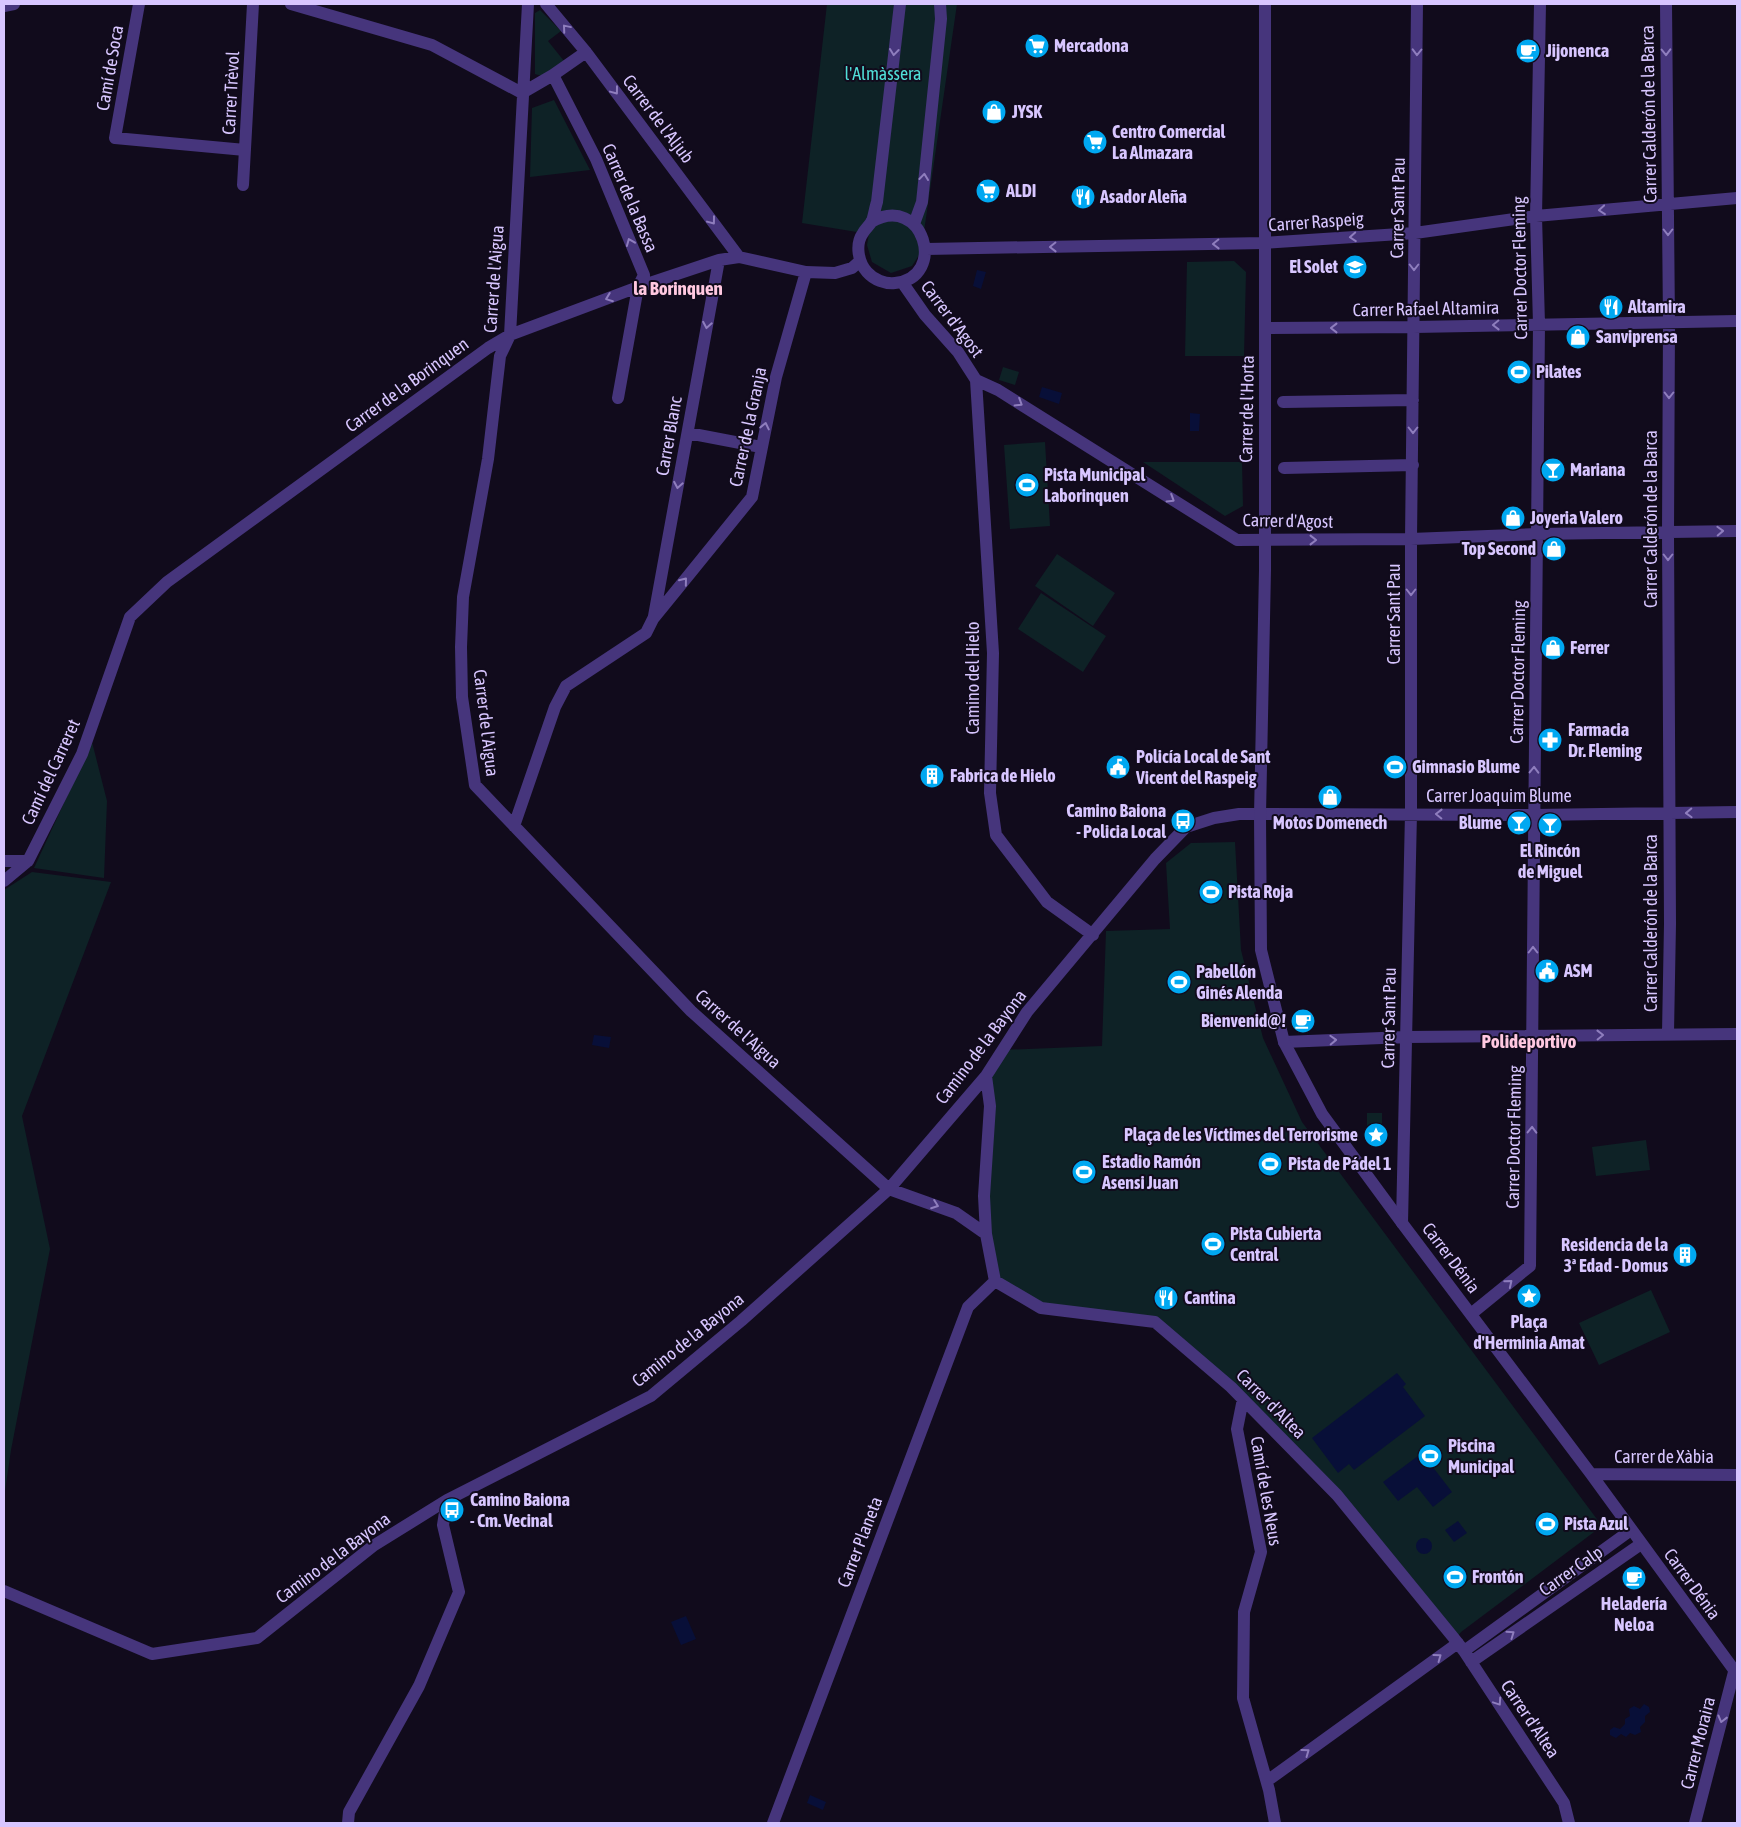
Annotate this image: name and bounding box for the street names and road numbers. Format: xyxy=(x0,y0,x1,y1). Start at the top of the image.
street label: Camí de Soca xyxy=(92,24,127,112)
street label: Carrer Calderón de la Barca xyxy=(1636,25,1661,203)
street label: Carrer Trèvol xyxy=(218,50,243,135)
street label: Carrer de l'Aljub xyxy=(618,70,698,167)
street label: Carrer de la Bassa xyxy=(598,140,663,255)
street label: Carrer Sant Pau xyxy=(1386,157,1409,259)
street label: Carrer Doctor Fleming xyxy=(1508,196,1531,340)
street label: Carrer Raspeig xyxy=(1268,208,1365,235)
street label: Carrer de l'Aigua xyxy=(479,225,508,333)
street label: Carrer d'Agost xyxy=(917,276,988,361)
street label: Carrer Rafael Altamira xyxy=(1352,297,1500,320)
street label: Carrer de la Borinquen xyxy=(341,333,472,436)
street label: Carrer de l'Horta xyxy=(1235,355,1258,463)
street label: Carrer de la Granja xyxy=(725,365,770,489)
street label: Carrer Blanc xyxy=(651,394,686,477)
street label: Carrer Calderón de la Barca xyxy=(1640,430,1661,608)
street label: Carrer d'Agost xyxy=(1242,509,1334,532)
street label: Carrer Sant Pau xyxy=(1383,564,1404,664)
street label: Carrer Doctor Fleming xyxy=(1506,600,1529,744)
street label: Camino del Hielo xyxy=(962,622,983,735)
street label: Carrer de l'Aigua xyxy=(470,668,503,778)
street label: Camí del Carreret xyxy=(17,716,84,828)
street label: Carrer Joaquim Blume xyxy=(1426,785,1572,806)
street label: Carrer Calderón de la Barca xyxy=(1640,834,1661,1012)
street label: Carrer Sant Pau xyxy=(1377,967,1400,1069)
street label: Carrer de l'Aigua xyxy=(691,985,785,1072)
street label: Camino de la Bayona xyxy=(931,985,1030,1108)
street label: Carrer Doctor Fleming xyxy=(1502,1065,1525,1209)
street label: Carrer Dénia xyxy=(1418,1218,1485,1297)
street label: Camino de la Bayona xyxy=(628,1288,748,1391)
street label: Carrer d'Altea xyxy=(1232,1365,1310,1443)
street label: Camí de les Neus xyxy=(1247,1435,1286,1547)
street label: Carrer de Xàbia xyxy=(1614,1446,1714,1467)
street label: Carrer Planeta xyxy=(833,1493,886,1590)
street label: Camino de la Bayona xyxy=(271,1508,394,1607)
street label: Carrer Calp xyxy=(1535,1541,1607,1600)
street label: Carrer Dénia xyxy=(1660,1544,1725,1623)
street label: Carrer d'Altea xyxy=(1497,1676,1564,1762)
street label: Carrer Moraira xyxy=(1676,1695,1719,1791)

